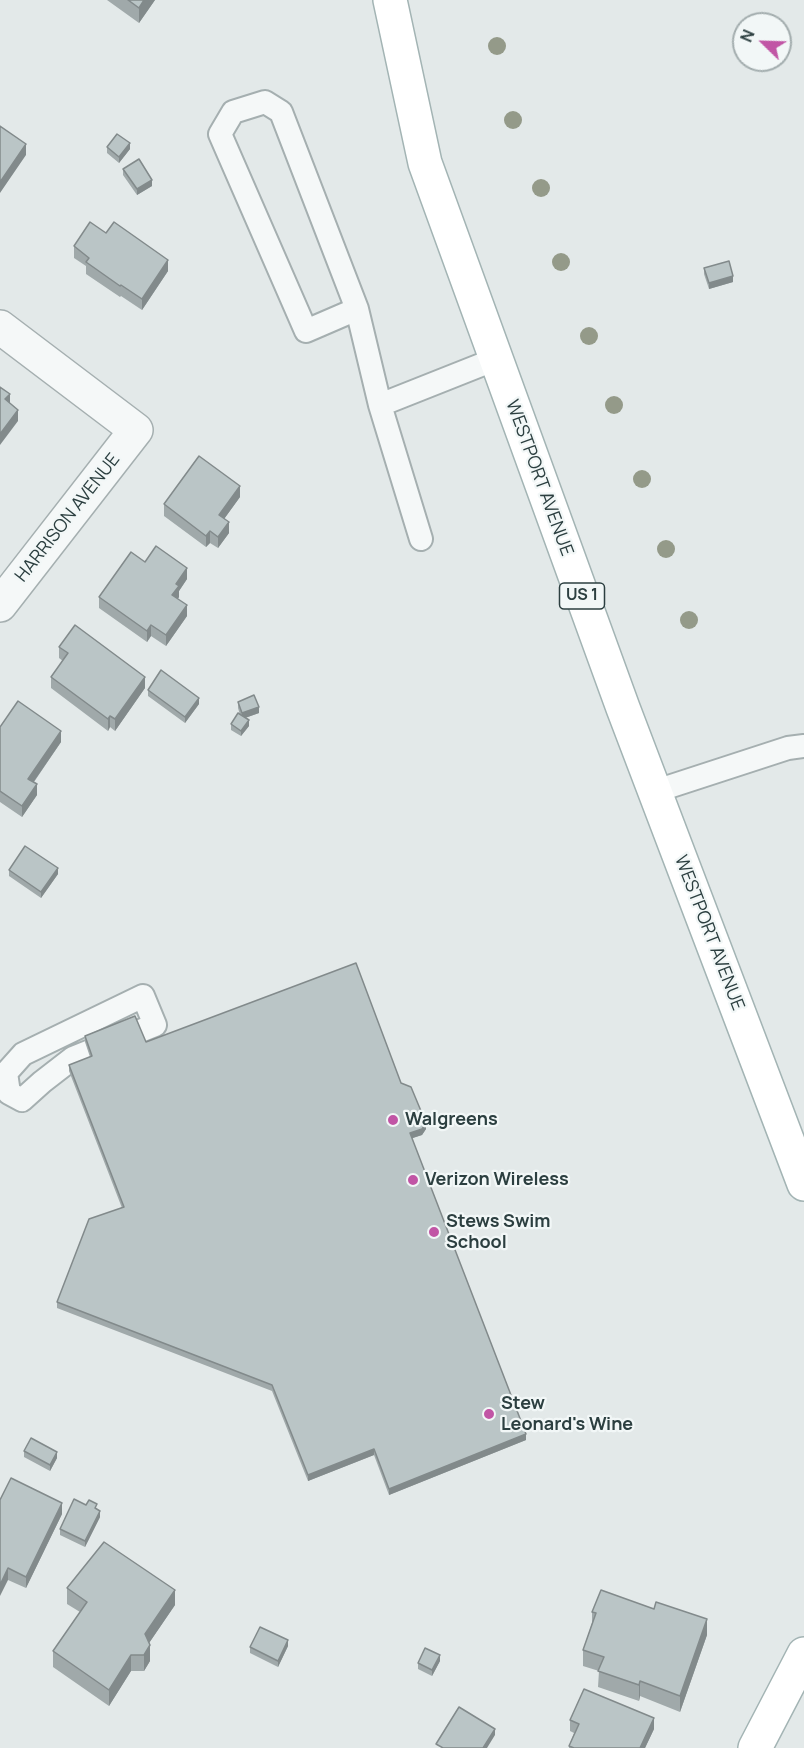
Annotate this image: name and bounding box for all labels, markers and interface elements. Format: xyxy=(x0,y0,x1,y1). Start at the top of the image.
north arrow xyxy=(732,12,792,72)
text: N xyxy=(735,26,760,45)
street label: WESTPORT AVENUE xyxy=(501,397,577,559)
street label: HARRISON AVENUE xyxy=(11,449,125,587)
road number: US 1 xyxy=(560,583,604,609)
street label: WESTPORT AVENUE xyxy=(669,852,749,1014)
place label: Walgreens xyxy=(405,1109,498,1131)
marker: Walgreens xyxy=(386,1113,400,1127)
place label: Verizon Wireless xyxy=(425,1169,569,1191)
marker: Verizon Wireless xyxy=(406,1173,420,1187)
place label: Stews Swim School xyxy=(446,1211,551,1254)
marker: Stews Swim School xyxy=(427,1225,441,1239)
place label: Stew Leonard's Wine xyxy=(501,1393,633,1436)
marker: Stew Leonard's Wine xyxy=(482,1407,496,1421)

